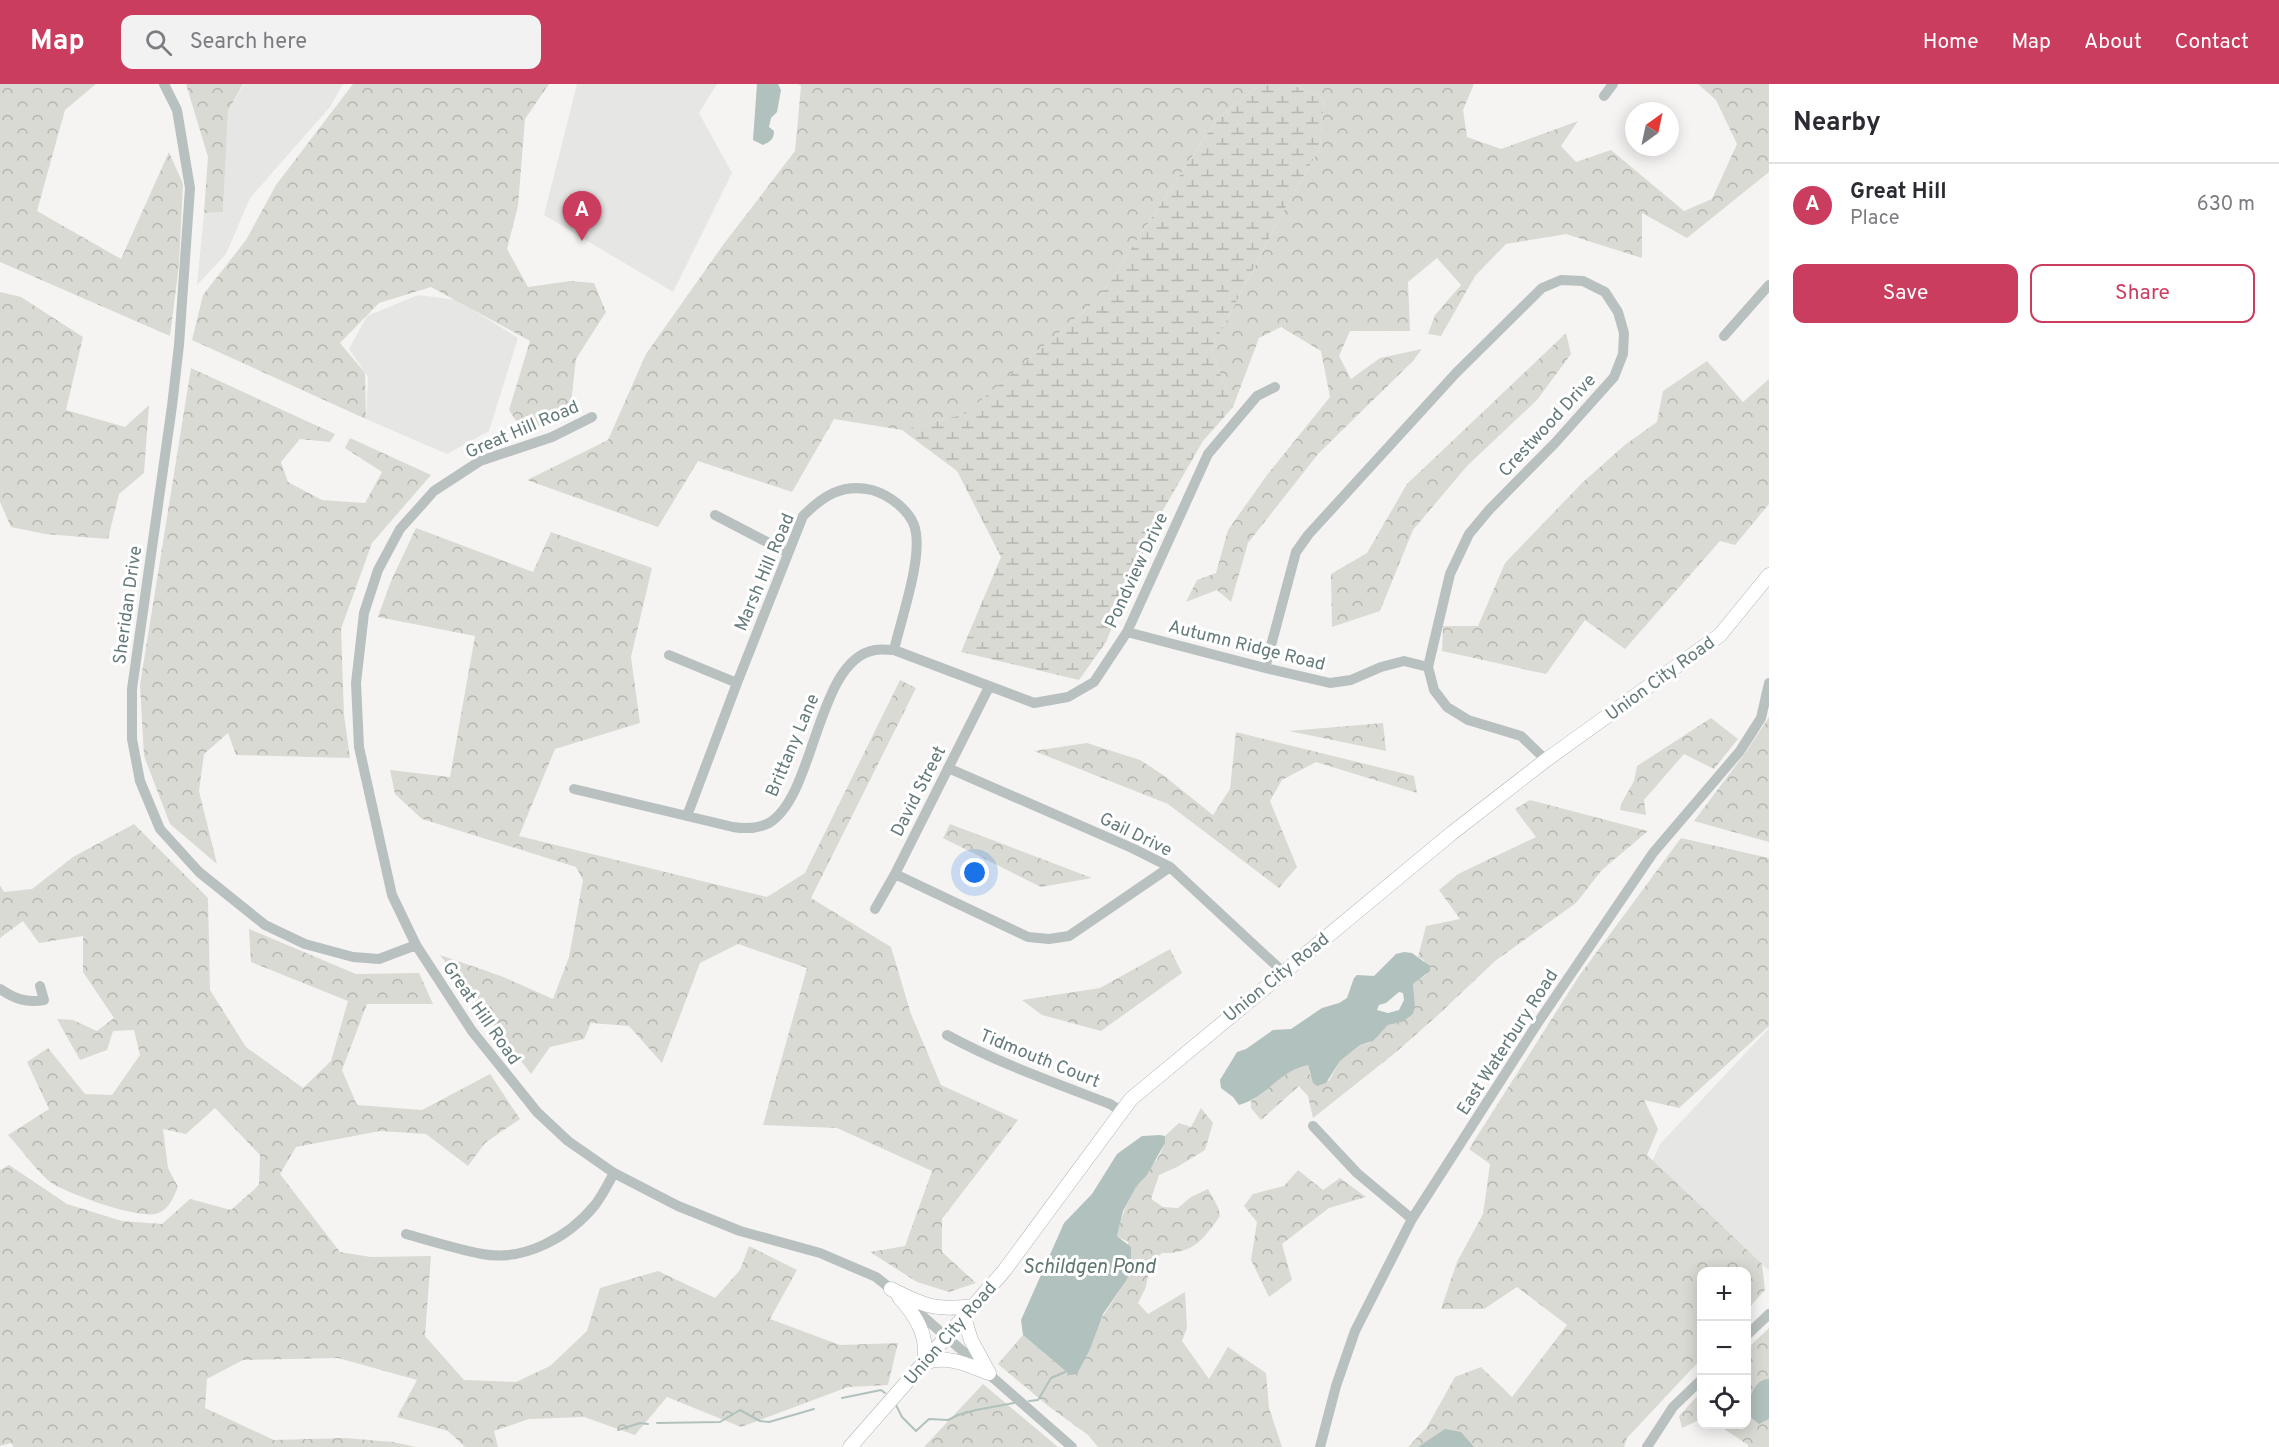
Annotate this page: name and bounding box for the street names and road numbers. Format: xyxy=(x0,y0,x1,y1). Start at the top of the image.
street label: Crestwood Drive xyxy=(1494,370,1602,482)
street label: Great Hill Road xyxy=(462,396,583,465)
street label: Pondview Drive xyxy=(1101,509,1174,632)
street label: Marsh Hill Road xyxy=(730,510,801,635)
street label: Sheridan Drive xyxy=(109,545,148,666)
street label: Autumn Ridge Road xyxy=(1166,616,1328,677)
street label: Union City Road xyxy=(1602,632,1720,727)
street label: Brittany Lane xyxy=(761,691,825,801)
street label: David Street xyxy=(887,742,952,841)
street label: Gail Drive xyxy=(1095,808,1175,863)
street label: Union City Road xyxy=(1219,928,1335,1028)
street label: Great Hill Road xyxy=(437,958,525,1070)
street label: East Waterbury Road xyxy=(1453,966,1564,1120)
street label: Tidmouth Court xyxy=(976,1025,1103,1094)
street label: Union City Road xyxy=(900,1278,1002,1390)

